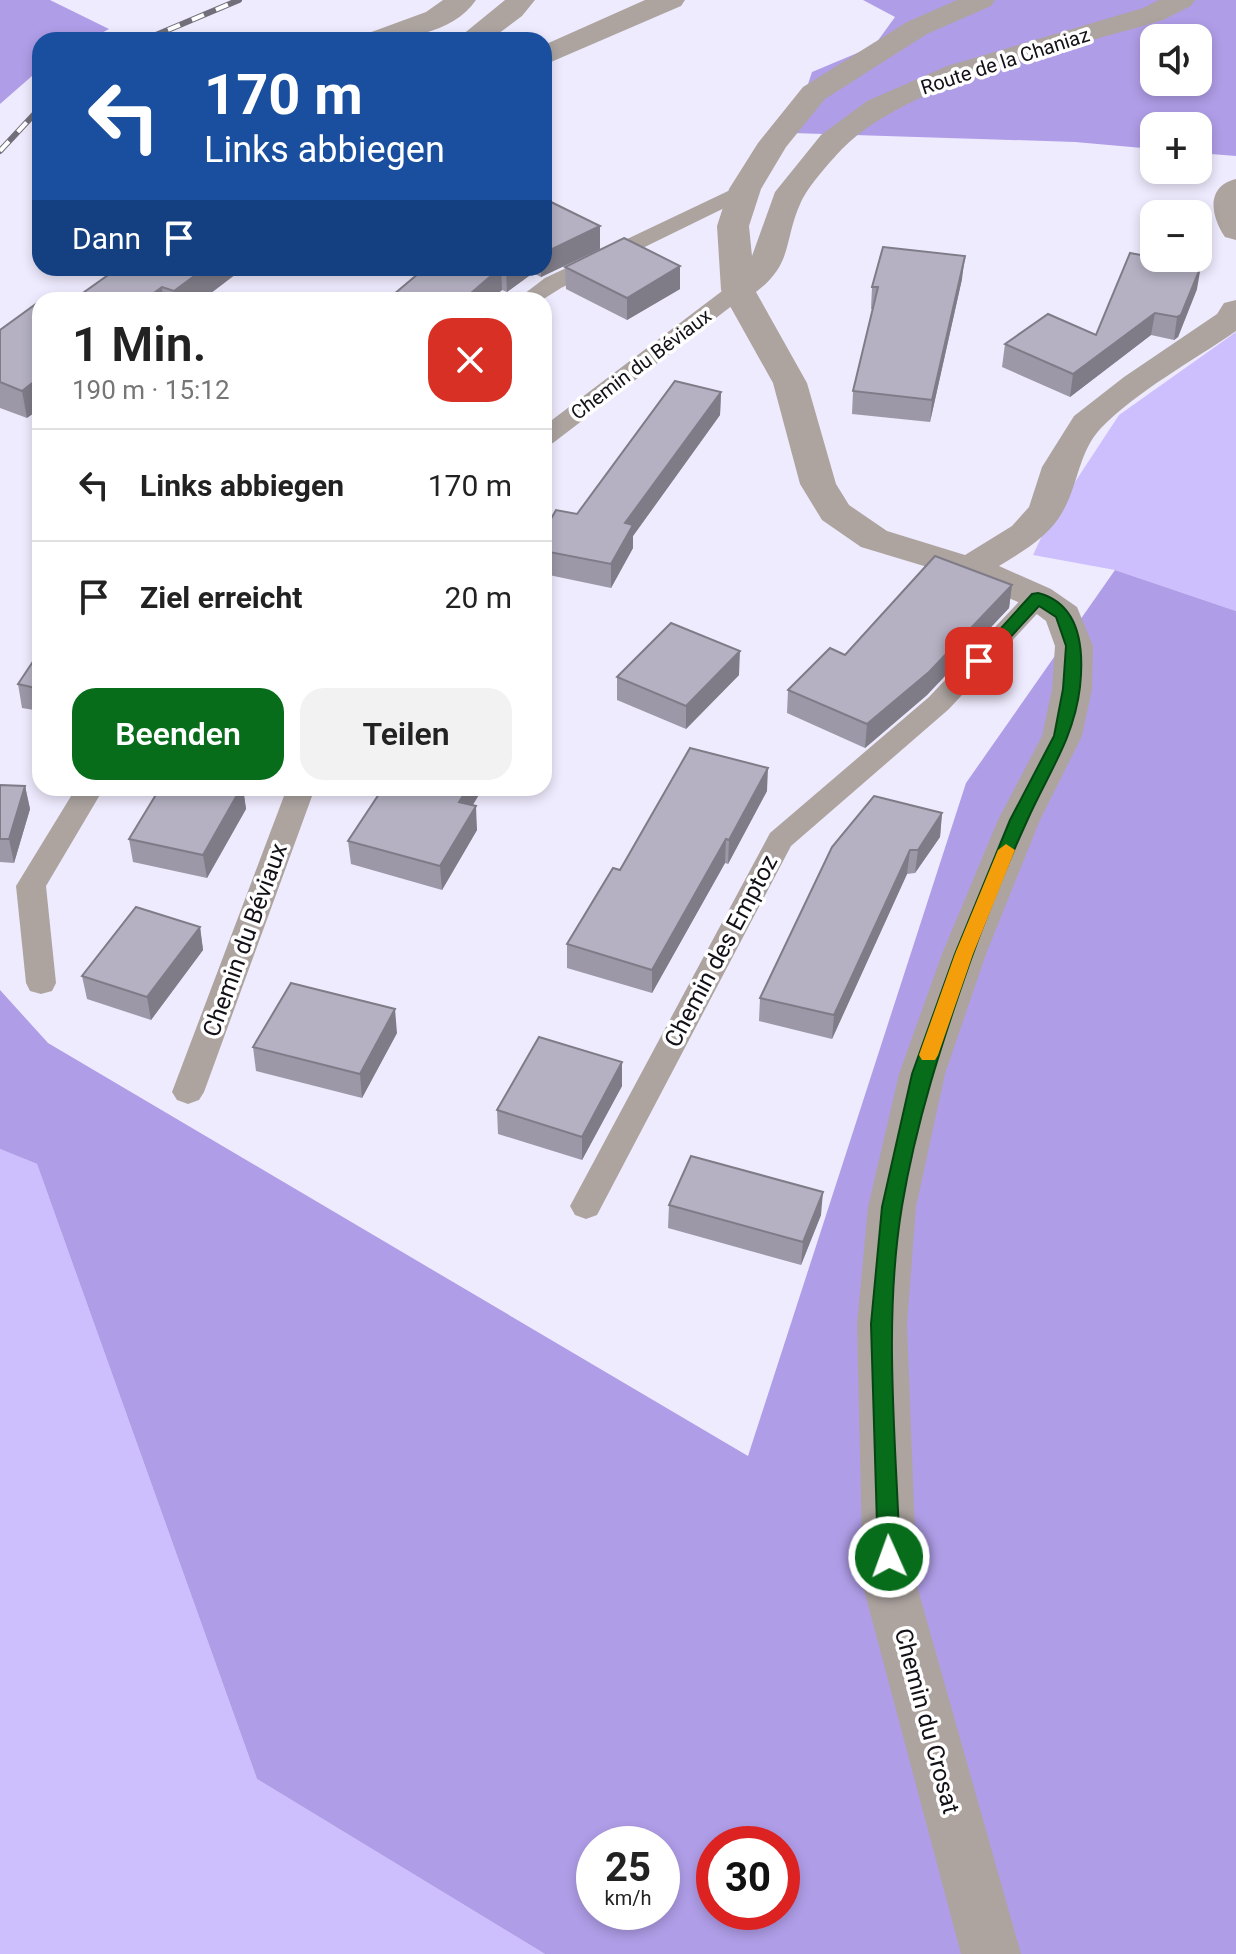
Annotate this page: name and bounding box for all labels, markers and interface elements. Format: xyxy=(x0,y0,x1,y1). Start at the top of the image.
street label: Route de la Chaniaz xyxy=(918,22,1092,100)
map controls xyxy=(1140,24,1212,272)
button: sound xyxy=(1140,24,1212,96)
text: 170 m xyxy=(204,62,363,128)
icon: left xyxy=(72,64,176,168)
button: + xyxy=(1140,112,1212,184)
text: Links abbiegen xyxy=(204,129,445,171)
button: − xyxy=(1140,200,1212,272)
icon: arrive xyxy=(157,216,201,260)
text: Dann xyxy=(72,221,141,256)
street label: Chemin du Béviaux xyxy=(566,303,716,425)
text: 1 Min. xyxy=(72,316,206,373)
button: close xyxy=(428,318,512,402)
text: 190 m · 15:12 xyxy=(72,375,230,405)
icon: left xyxy=(72,463,116,507)
text: Links abbiegen xyxy=(140,468,344,503)
text: 170 m xyxy=(428,468,512,503)
icon: arrive xyxy=(72,575,116,619)
text: Ziel erreicht xyxy=(140,580,302,615)
text: 20 m xyxy=(445,580,512,615)
pin xyxy=(945,627,1013,695)
icon: arrive xyxy=(957,639,1001,683)
button: Beenden xyxy=(72,688,284,780)
button: Teilen xyxy=(300,688,512,780)
street label: Chemin du Béviaux xyxy=(197,839,293,1040)
street label: Chemin des Emptoz xyxy=(659,850,784,1052)
position arrow xyxy=(847,1515,931,1599)
street label: Chemin du Crosat xyxy=(889,1625,965,1817)
speed limit sign: 30 xyxy=(696,1826,800,1930)
text: 25 xyxy=(605,1844,651,1891)
text: km/h xyxy=(605,1886,651,1910)

